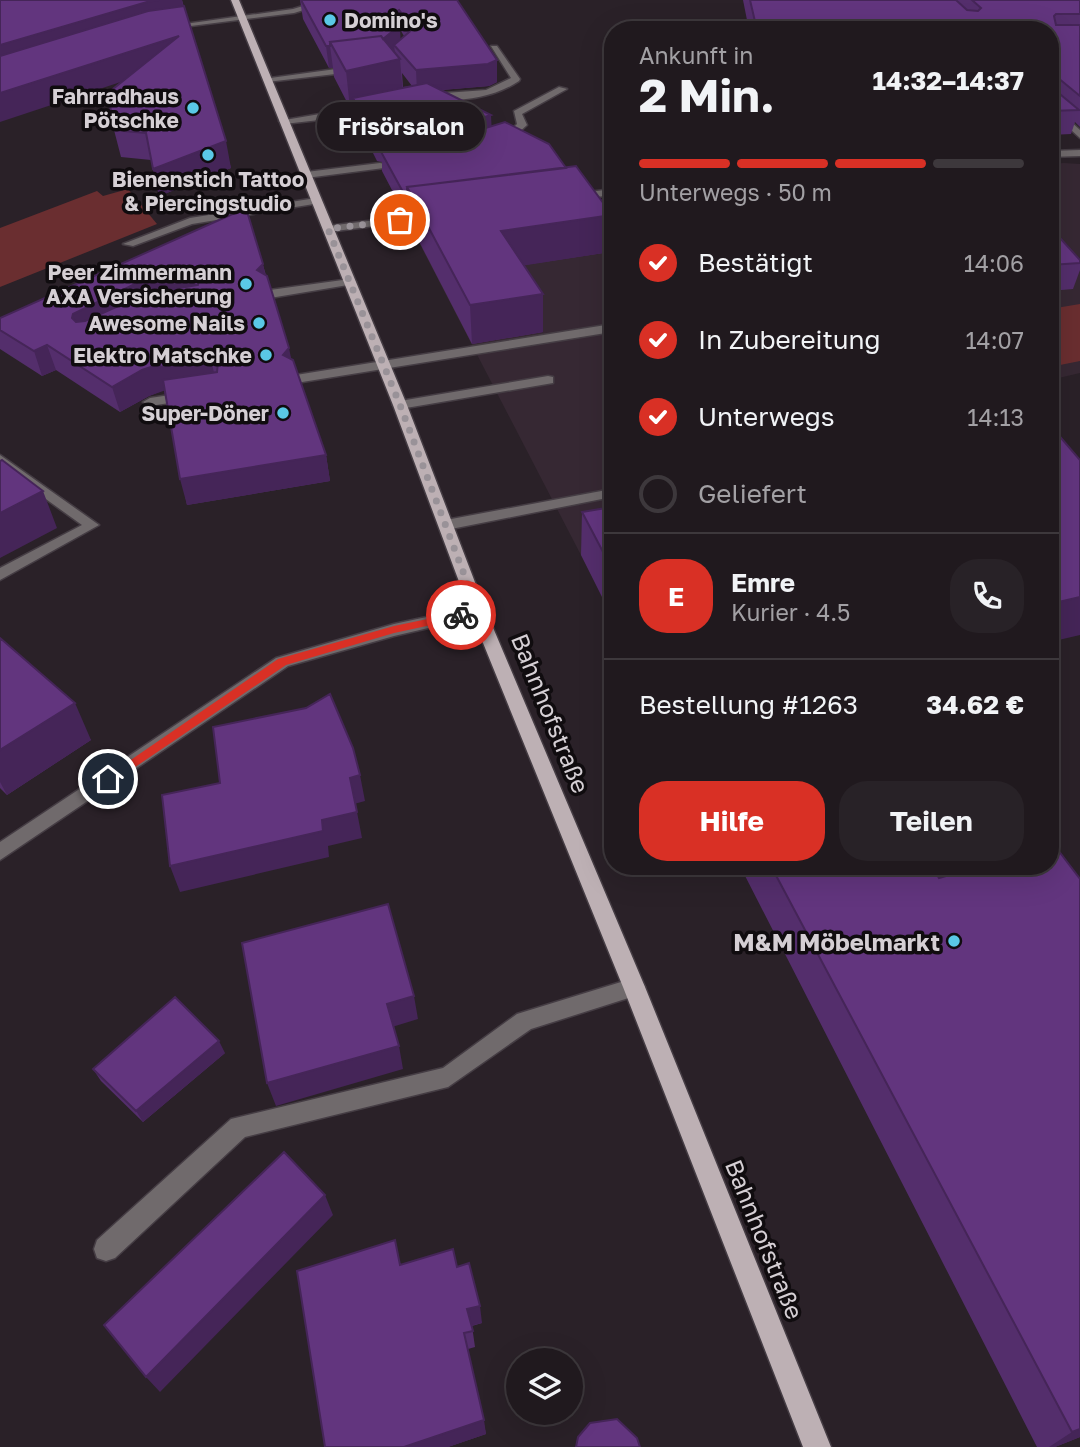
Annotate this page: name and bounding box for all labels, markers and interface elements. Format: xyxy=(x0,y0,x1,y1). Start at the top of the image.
place label: Domino's xyxy=(344,7,438,33)
marker: Domino's xyxy=(322,12,338,28)
text: Ankunft in xyxy=(639,41,754,69)
text: 14:32–14:37 xyxy=(873,65,1024,96)
text: 2 Min. xyxy=(639,67,775,122)
place label: Fahrradhaus Pötschke xyxy=(52,83,179,133)
marker: Fahrradhaus Pötschke xyxy=(185,100,201,116)
callout: Frisörsalon xyxy=(316,101,484,150)
text: Frisörsalon xyxy=(338,112,464,140)
marker: Bienenstich Tattoo & Piercingstudio xyxy=(200,147,216,163)
place label: Bienenstich Tattoo & Piercingstudio xyxy=(112,166,304,216)
text: Unterwegs · 50 m xyxy=(639,178,832,206)
pin xyxy=(370,190,430,250)
icon: bag xyxy=(381,201,419,239)
icon: check xyxy=(639,244,677,282)
text: Bestätigt xyxy=(698,247,813,278)
text: 14:06 xyxy=(964,249,1024,277)
place label: Peer Zimmermann AXA Versicherung xyxy=(46,259,232,309)
marker: Peer Zimmermann AXA Versicherung xyxy=(238,276,254,292)
place label: Awesome Nails xyxy=(88,310,245,336)
marker: Awesome Nails xyxy=(251,315,267,331)
icon: check xyxy=(639,321,677,359)
text: In Zubereitung xyxy=(698,324,881,355)
text: 14:07 xyxy=(965,326,1024,354)
place label: Elektro Matschke xyxy=(73,342,252,368)
marker: Elektro Matschke xyxy=(258,347,274,363)
icon: check xyxy=(639,398,677,436)
place label: Super-Döner xyxy=(141,400,269,426)
text: Unterwegs xyxy=(698,401,835,432)
text: 14:13 xyxy=(967,403,1024,431)
marker: Super-Döner xyxy=(275,405,291,421)
text: Geliefert xyxy=(698,478,807,509)
button: phone xyxy=(950,559,1024,633)
text: Emre xyxy=(731,567,795,598)
courier xyxy=(426,580,496,650)
text: E xyxy=(668,581,684,612)
icon: bike xyxy=(442,596,480,634)
text: Kurier · 4.5 xyxy=(731,598,850,626)
street label: Bahnhofstraße xyxy=(506,629,596,797)
text: Bestellung #1263 xyxy=(639,689,858,720)
text: 34.62 € xyxy=(926,689,1024,720)
pin xyxy=(78,749,138,809)
icon: home xyxy=(89,760,127,798)
button: Hilfe xyxy=(639,781,825,861)
button: Teilen xyxy=(839,781,1024,861)
place label: M&M Möbelmarkt xyxy=(733,927,940,956)
marker: M&M Möbelmarkt xyxy=(946,933,962,949)
street label: Bahnhofstraße xyxy=(720,1155,810,1323)
map controls xyxy=(506,1348,583,1425)
button: layers xyxy=(506,1348,583,1425)

